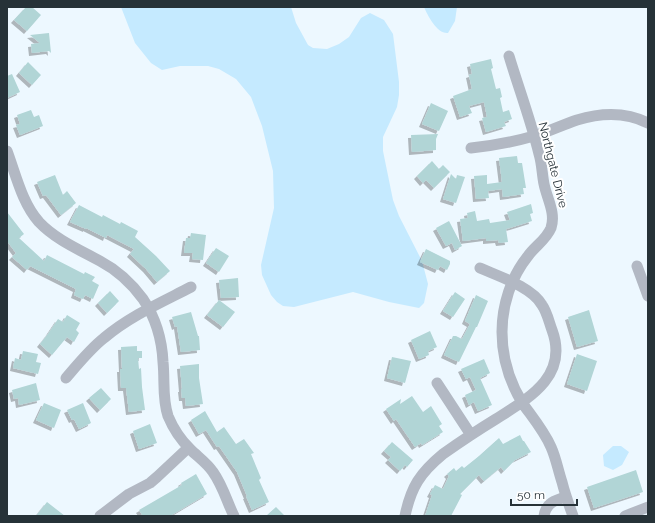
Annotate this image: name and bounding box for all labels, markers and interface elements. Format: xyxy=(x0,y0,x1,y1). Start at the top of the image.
street label: Northgate Drive xyxy=(536,121,570,209)
scale bar xyxy=(511,481,577,507)
text: 50 m xyxy=(517,488,545,502)

